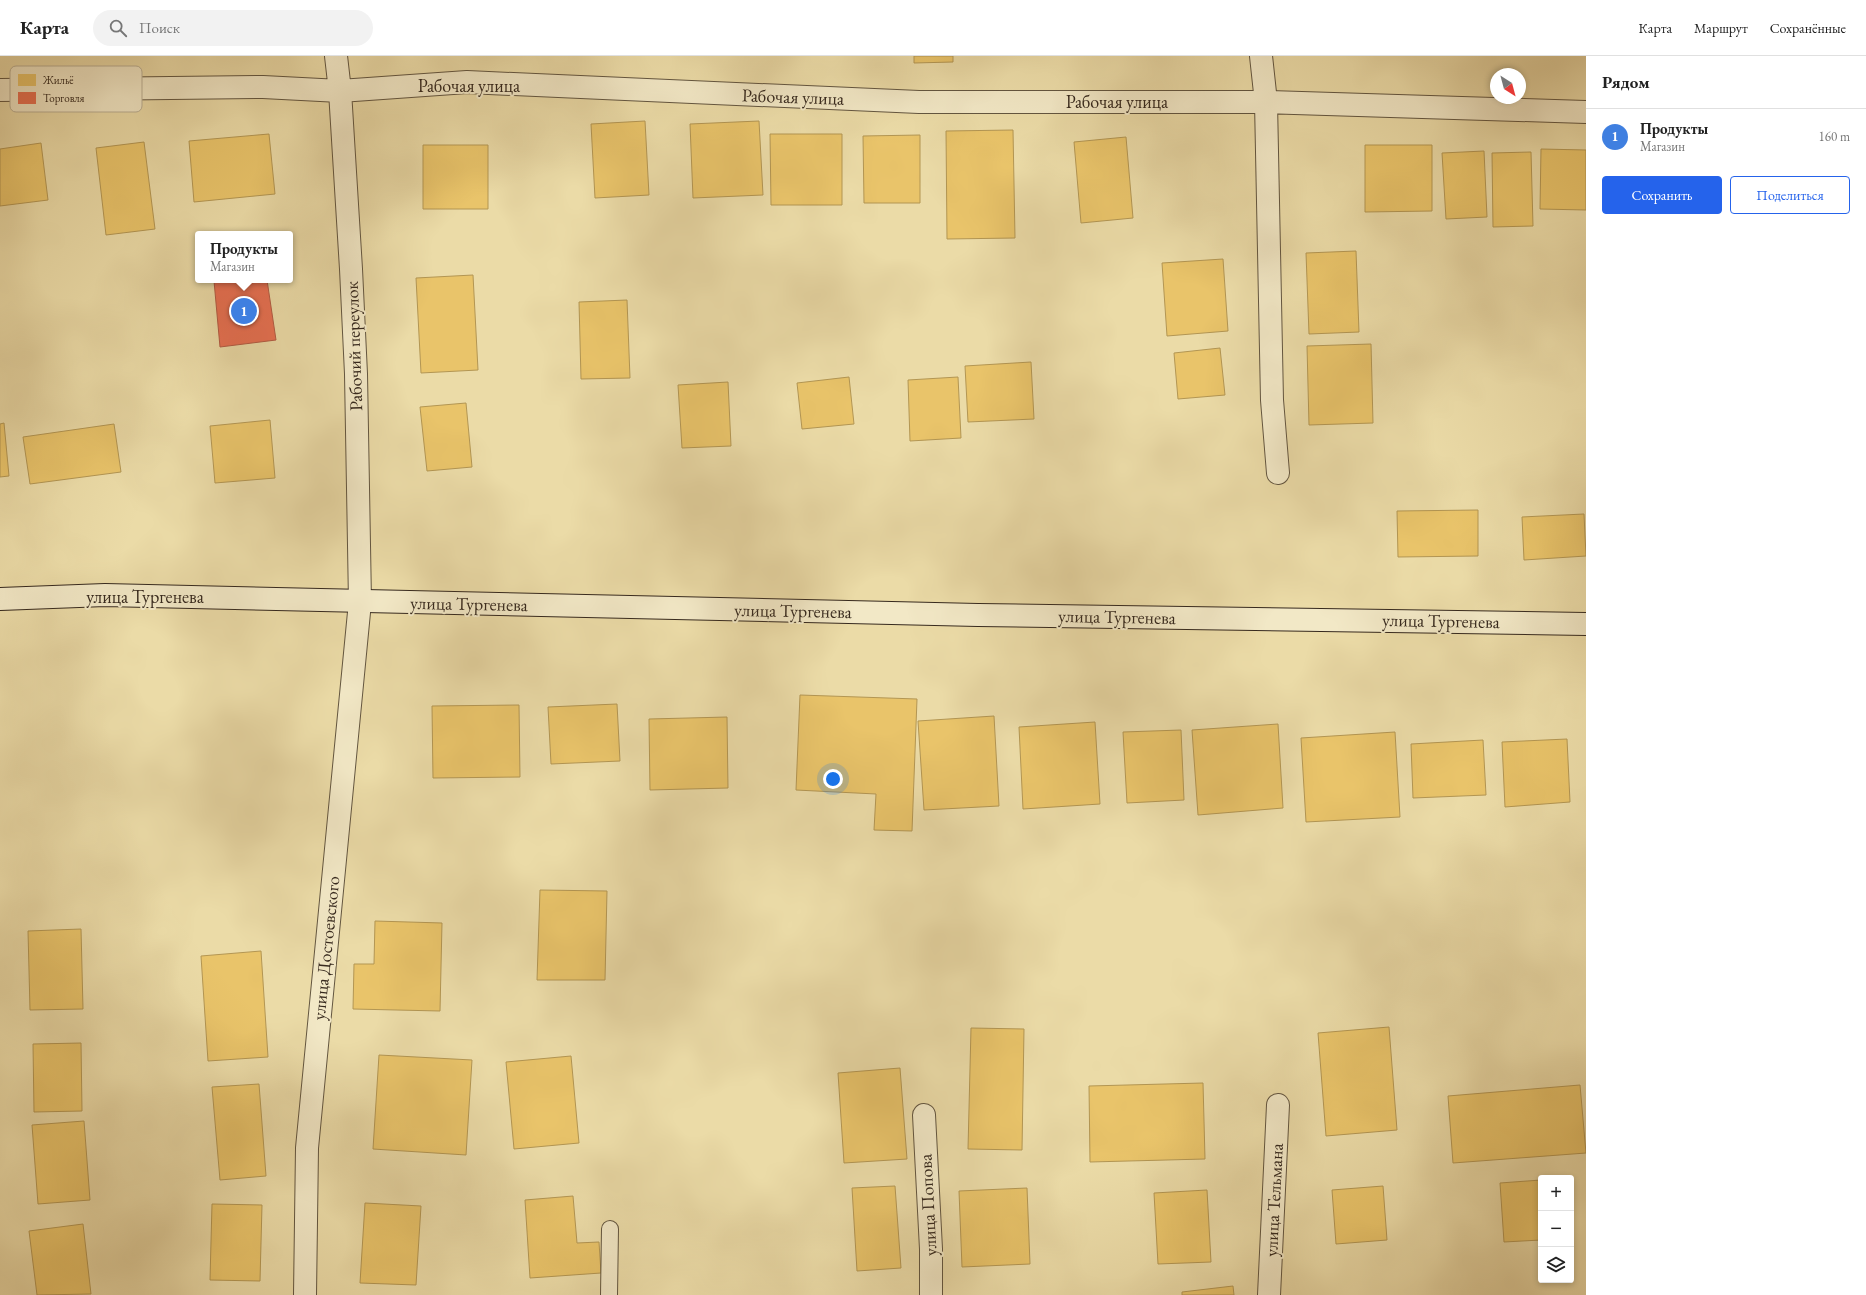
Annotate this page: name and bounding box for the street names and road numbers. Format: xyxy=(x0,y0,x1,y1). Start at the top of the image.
street label: Рабочая улица xyxy=(418,74,521,97)
street label: Рабочая улица xyxy=(741,83,845,110)
street label: Рабочая улица xyxy=(1066,90,1169,113)
street label: Рабочий переулок xyxy=(340,280,367,411)
street label: улица Тургенева xyxy=(86,585,205,608)
street label: улица Тургенева xyxy=(410,591,529,616)
street label: улица Тургенева xyxy=(734,598,853,623)
street label: улица Тургенева xyxy=(1058,604,1177,629)
street label: улица Тургенева xyxy=(1382,608,1501,633)
street label: улица Достоевского xyxy=(306,875,345,1021)
street label: улица Тельмана xyxy=(1259,1142,1288,1257)
street label: улица Попова xyxy=(913,1153,942,1257)

